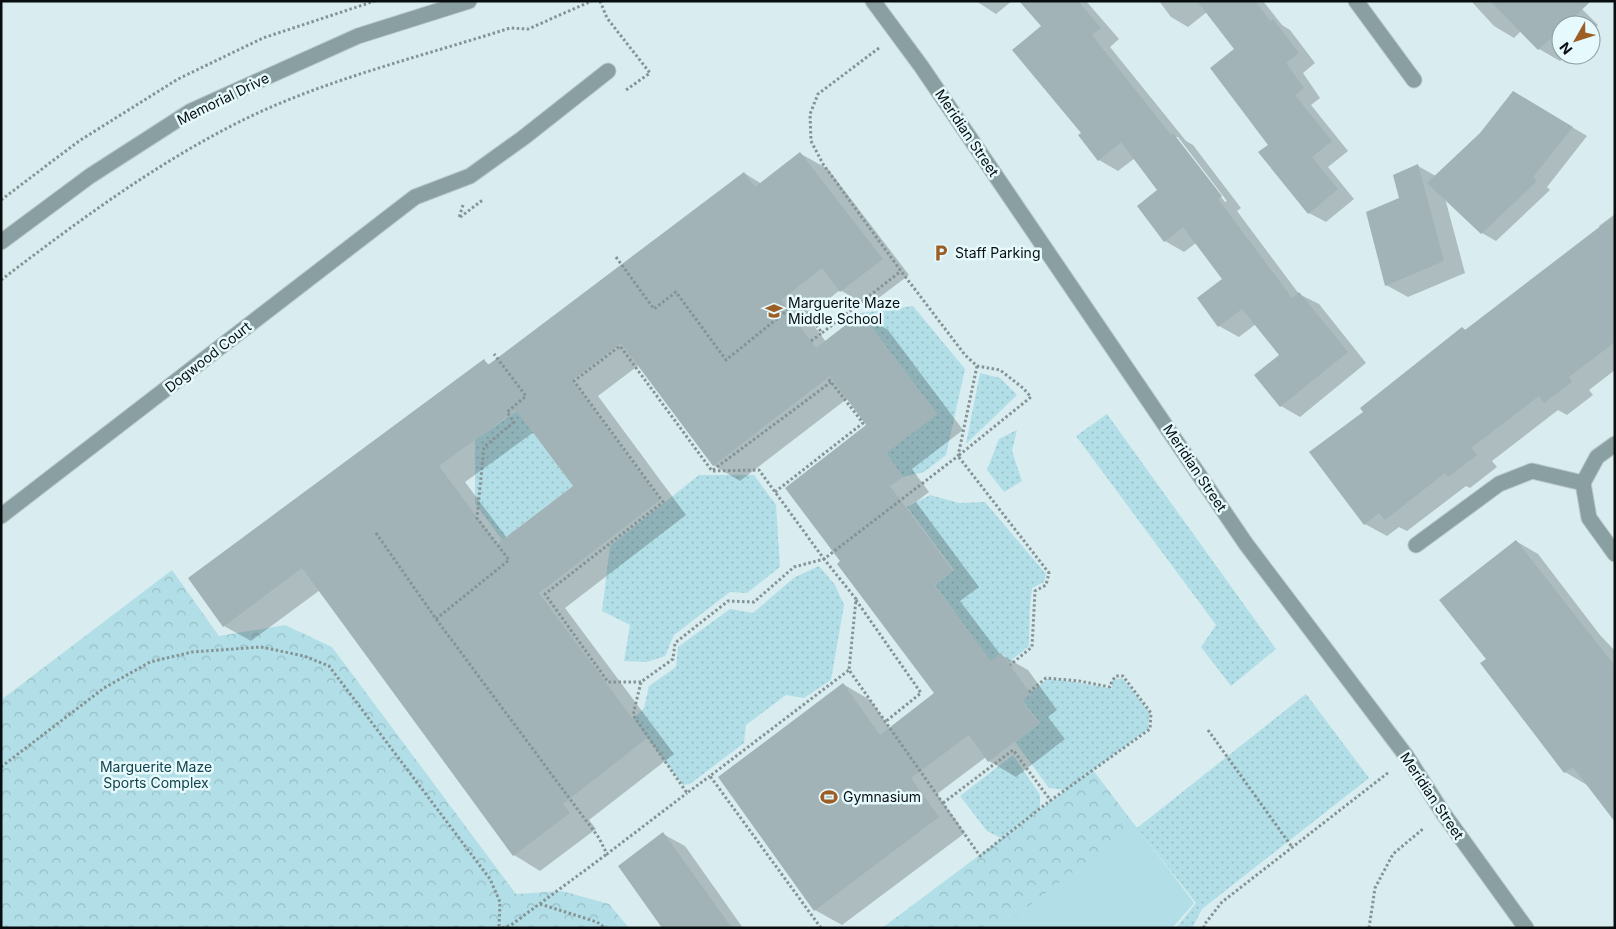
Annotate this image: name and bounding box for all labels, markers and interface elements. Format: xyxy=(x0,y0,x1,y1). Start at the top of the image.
north arrow xyxy=(1551,15,1601,65)
text: N xyxy=(1556,39,1575,58)
street label: Memorial Drive xyxy=(174,69,272,128)
street label: Meridian Street xyxy=(932,86,1003,180)
parking icon: Staff Parking xyxy=(931,243,951,263)
place label: Staff Parking xyxy=(955,244,1040,261)
place label: Marguerite Maze Middle School xyxy=(788,294,900,327)
school or university icon: Marguerite Maze Middle School xyxy=(764,301,784,321)
street label: Dogwood Court xyxy=(161,317,254,395)
street label: Meridian Street xyxy=(1160,421,1231,515)
street label: Meridian Street xyxy=(1397,749,1468,843)
park label: Marguerite Maze Sports Complex xyxy=(100,758,212,791)
sports icon: Gymnasium xyxy=(819,787,839,807)
place label: Gymnasium xyxy=(843,788,921,805)

